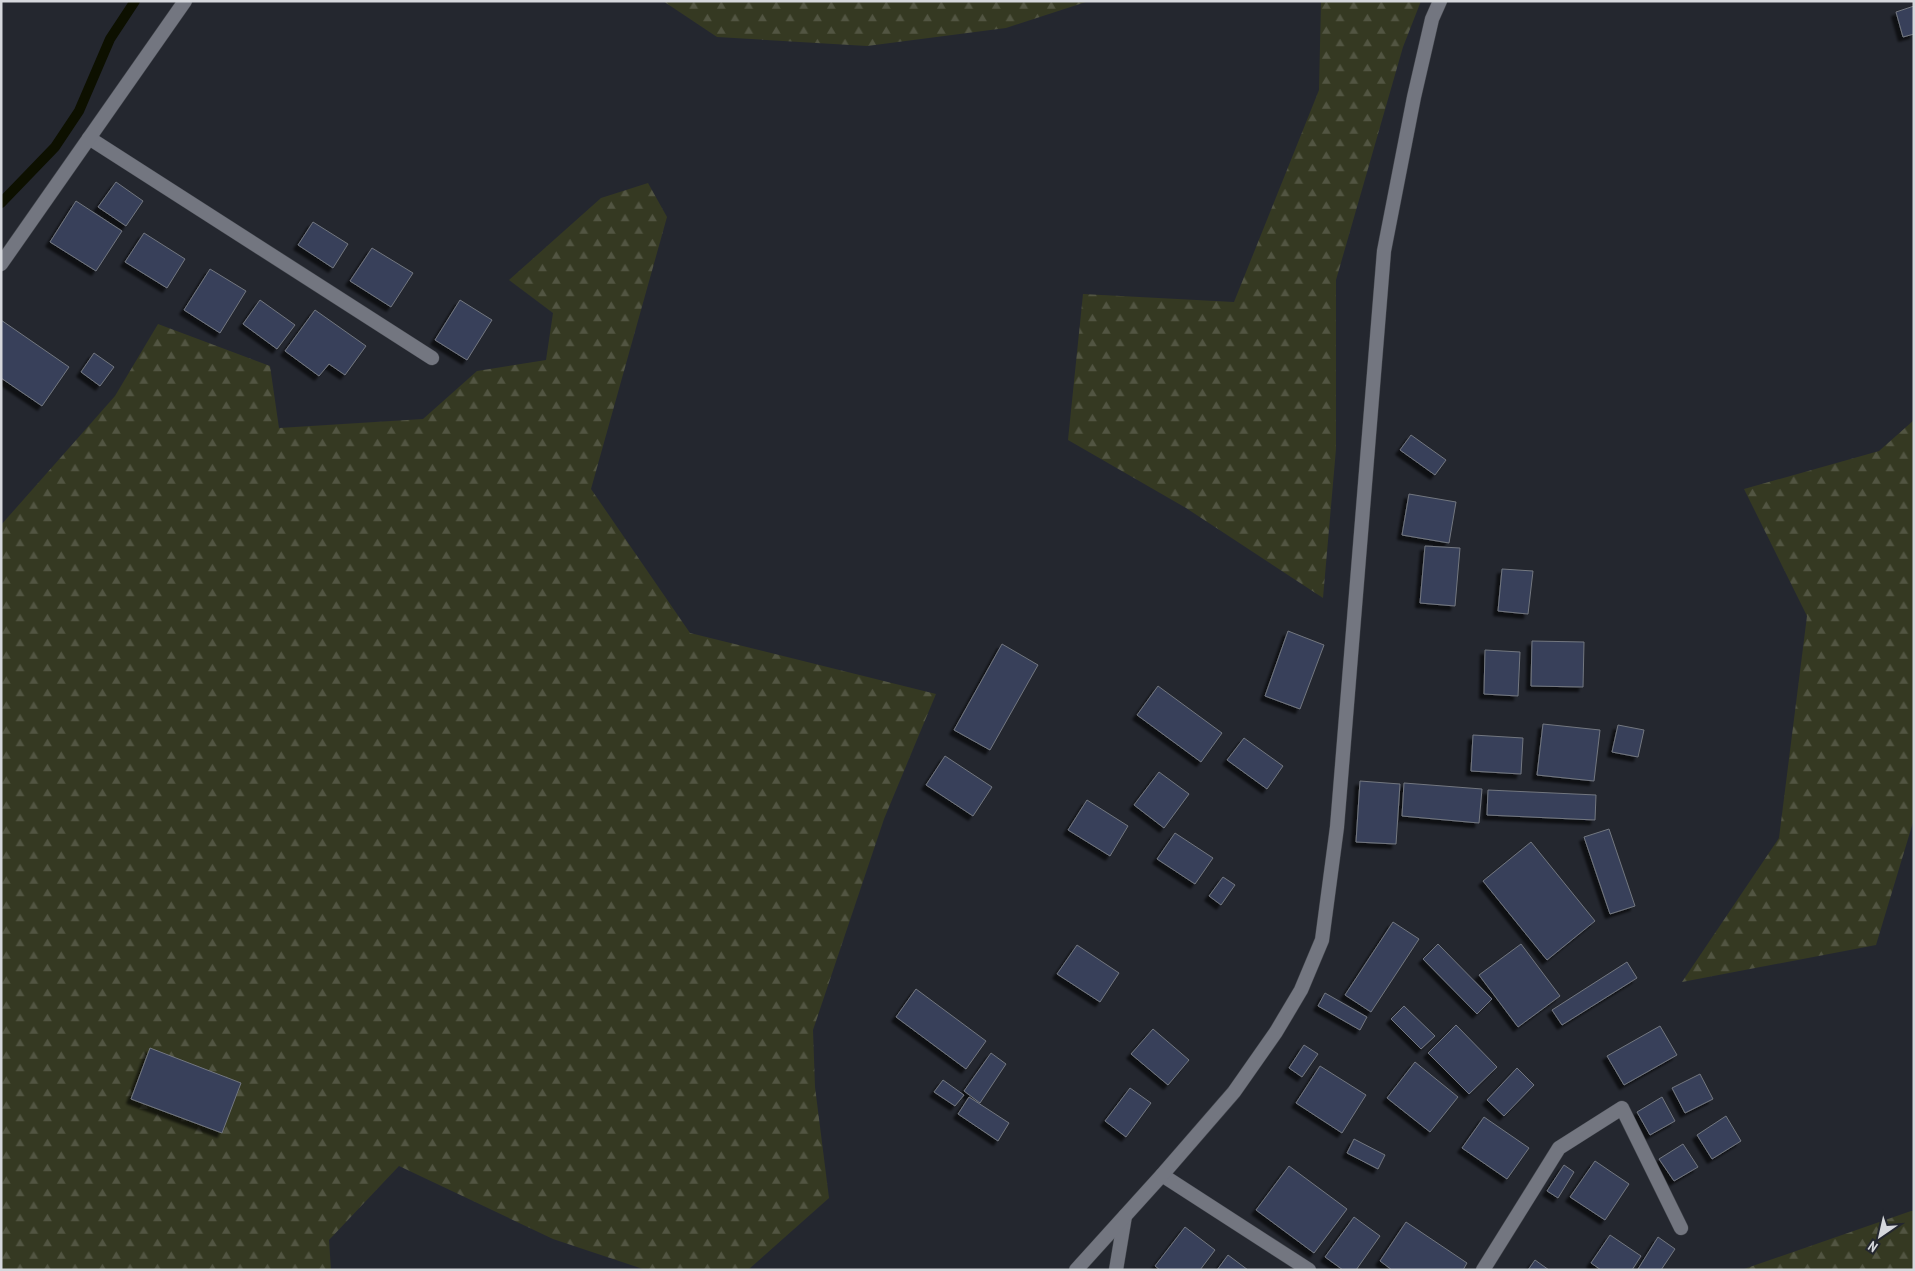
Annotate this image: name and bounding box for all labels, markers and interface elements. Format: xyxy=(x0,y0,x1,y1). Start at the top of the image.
north arrow xyxy=(1855,1211,1905,1261)
text: N xyxy=(1865,1237,1881,1256)

